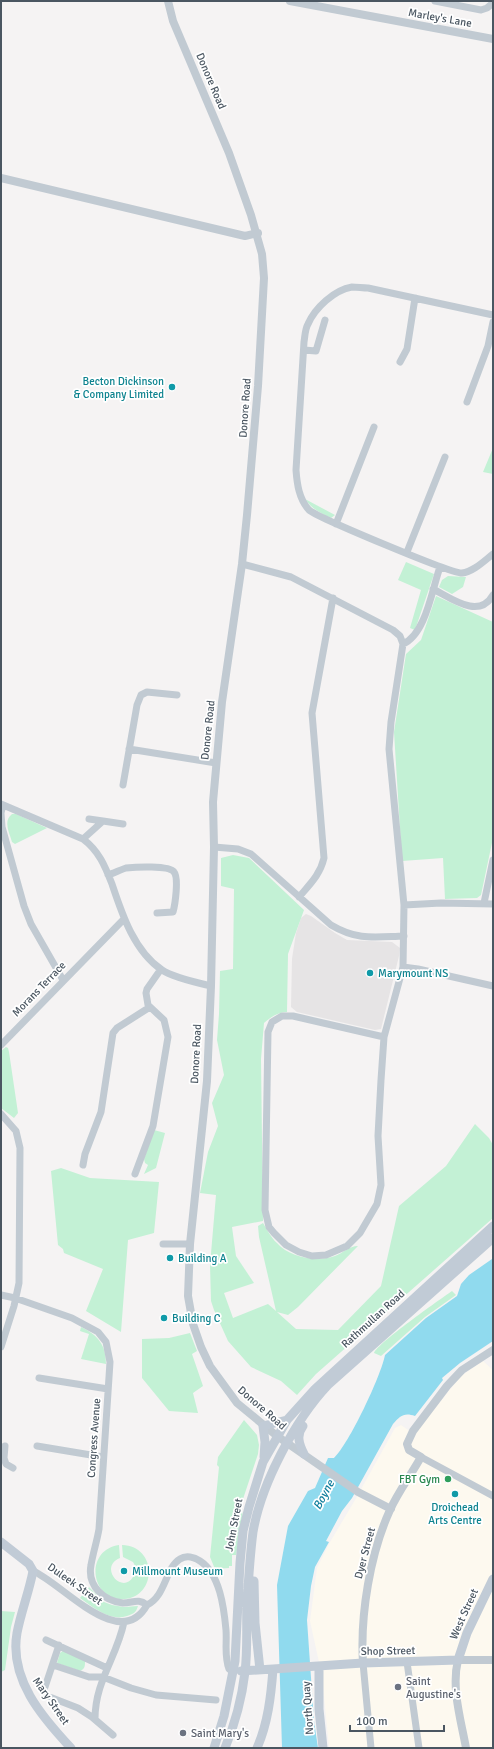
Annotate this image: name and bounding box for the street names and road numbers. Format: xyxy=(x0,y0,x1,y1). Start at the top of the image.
street label: Marley's Lane xyxy=(407,6,473,30)
street label: Donore Road xyxy=(193,51,229,111)
street label: Donore Road xyxy=(236,378,254,438)
street label: Donore Road xyxy=(198,699,218,760)
street label: Morans Terrace xyxy=(9,959,69,1019)
street label: Donore Road xyxy=(188,1024,204,1084)
street label: Rathmullan Road xyxy=(339,1287,407,1351)
street label: Donore Road xyxy=(235,1383,289,1433)
street label: Congress Avenue xyxy=(85,1398,103,1478)
street label: John Street xyxy=(222,1497,246,1553)
street label: Dyer Street xyxy=(352,1526,378,1580)
street label: Duleek Street xyxy=(45,1560,105,1608)
street label: West Street xyxy=(447,1586,481,1641)
street label: Shop Street xyxy=(361,1644,416,1658)
street label: Mary Street xyxy=(30,1675,72,1727)
street label: North Quay xyxy=(300,1680,316,1735)

